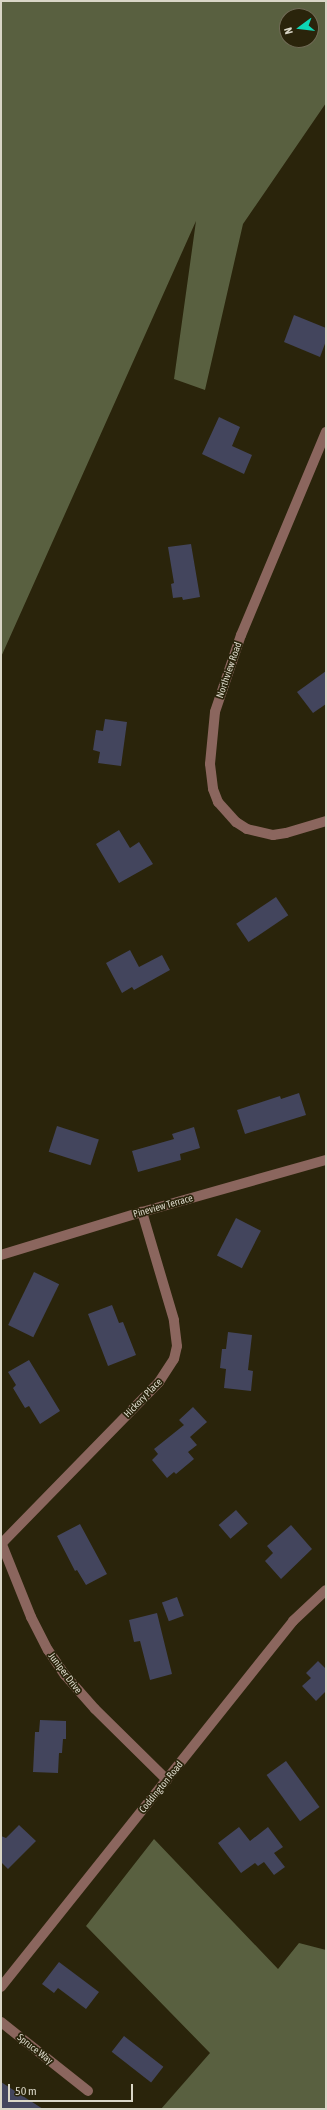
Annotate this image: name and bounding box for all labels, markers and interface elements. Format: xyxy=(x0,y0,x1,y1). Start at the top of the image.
north arrow xyxy=(279,8,319,48)
text: N xyxy=(282,26,295,36)
street label: Northview Road xyxy=(214,640,244,700)
street label: Pineview Terrace xyxy=(132,1192,194,1220)
street label: Hickory Place xyxy=(121,1376,165,1420)
street label: Juniper Drive xyxy=(46,1650,84,1696)
street label: Coddington Road xyxy=(137,1759,185,1815)
street label: Spruce Way xyxy=(15,2031,55,2067)
scale bar xyxy=(10,2076,135,2102)
text: 50 m xyxy=(15,2084,37,2098)

